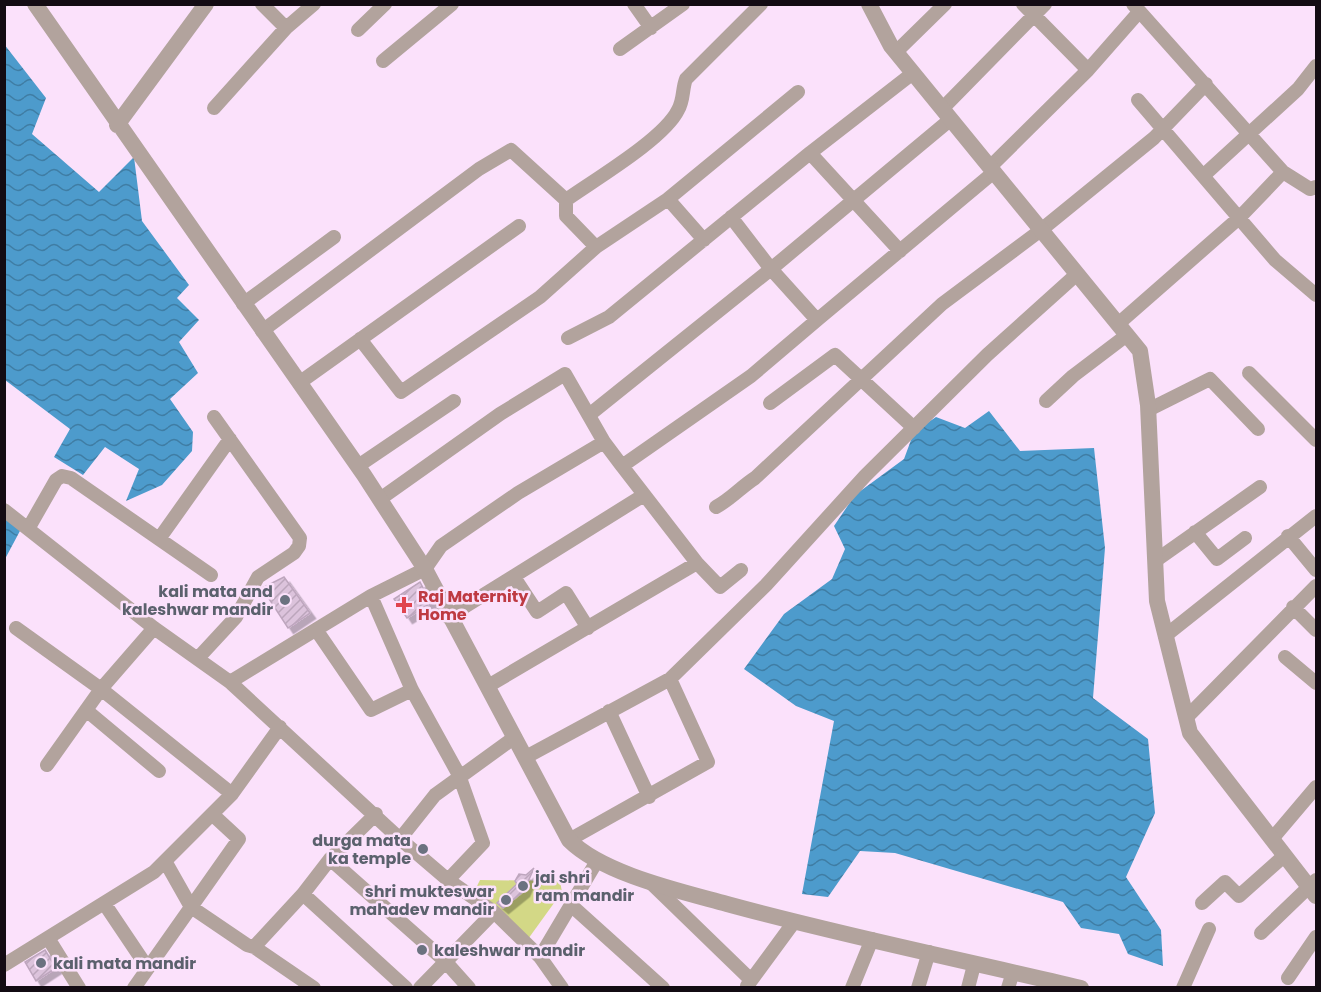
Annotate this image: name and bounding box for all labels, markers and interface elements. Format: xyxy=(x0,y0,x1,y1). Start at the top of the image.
place label: kali mata and kaleshwar mandir xyxy=(122,580,273,621)
place label: Raj Maternity Home xyxy=(418,585,529,626)
marker: kali mata and kaleshwar mandir xyxy=(278,593,292,607)
marker: Raj Maternity Home xyxy=(395,596,413,614)
place label: durga mata ka temple xyxy=(312,829,411,870)
marker: durga mata ka temple xyxy=(416,842,430,856)
place label: jai shri ram mandir xyxy=(534,866,634,907)
marker: jai shri ram mandir xyxy=(516,879,530,893)
place label: shri mukteswar mahadev mandir xyxy=(349,880,494,921)
marker: shri mukteswar mahadev mandir xyxy=(499,893,513,907)
place label: kaleshwar mandir xyxy=(434,939,585,962)
marker: kaleshwar mandir xyxy=(415,943,429,957)
place label: kali mata mandir xyxy=(53,952,196,975)
marker: kali mata mandir xyxy=(34,956,48,970)

